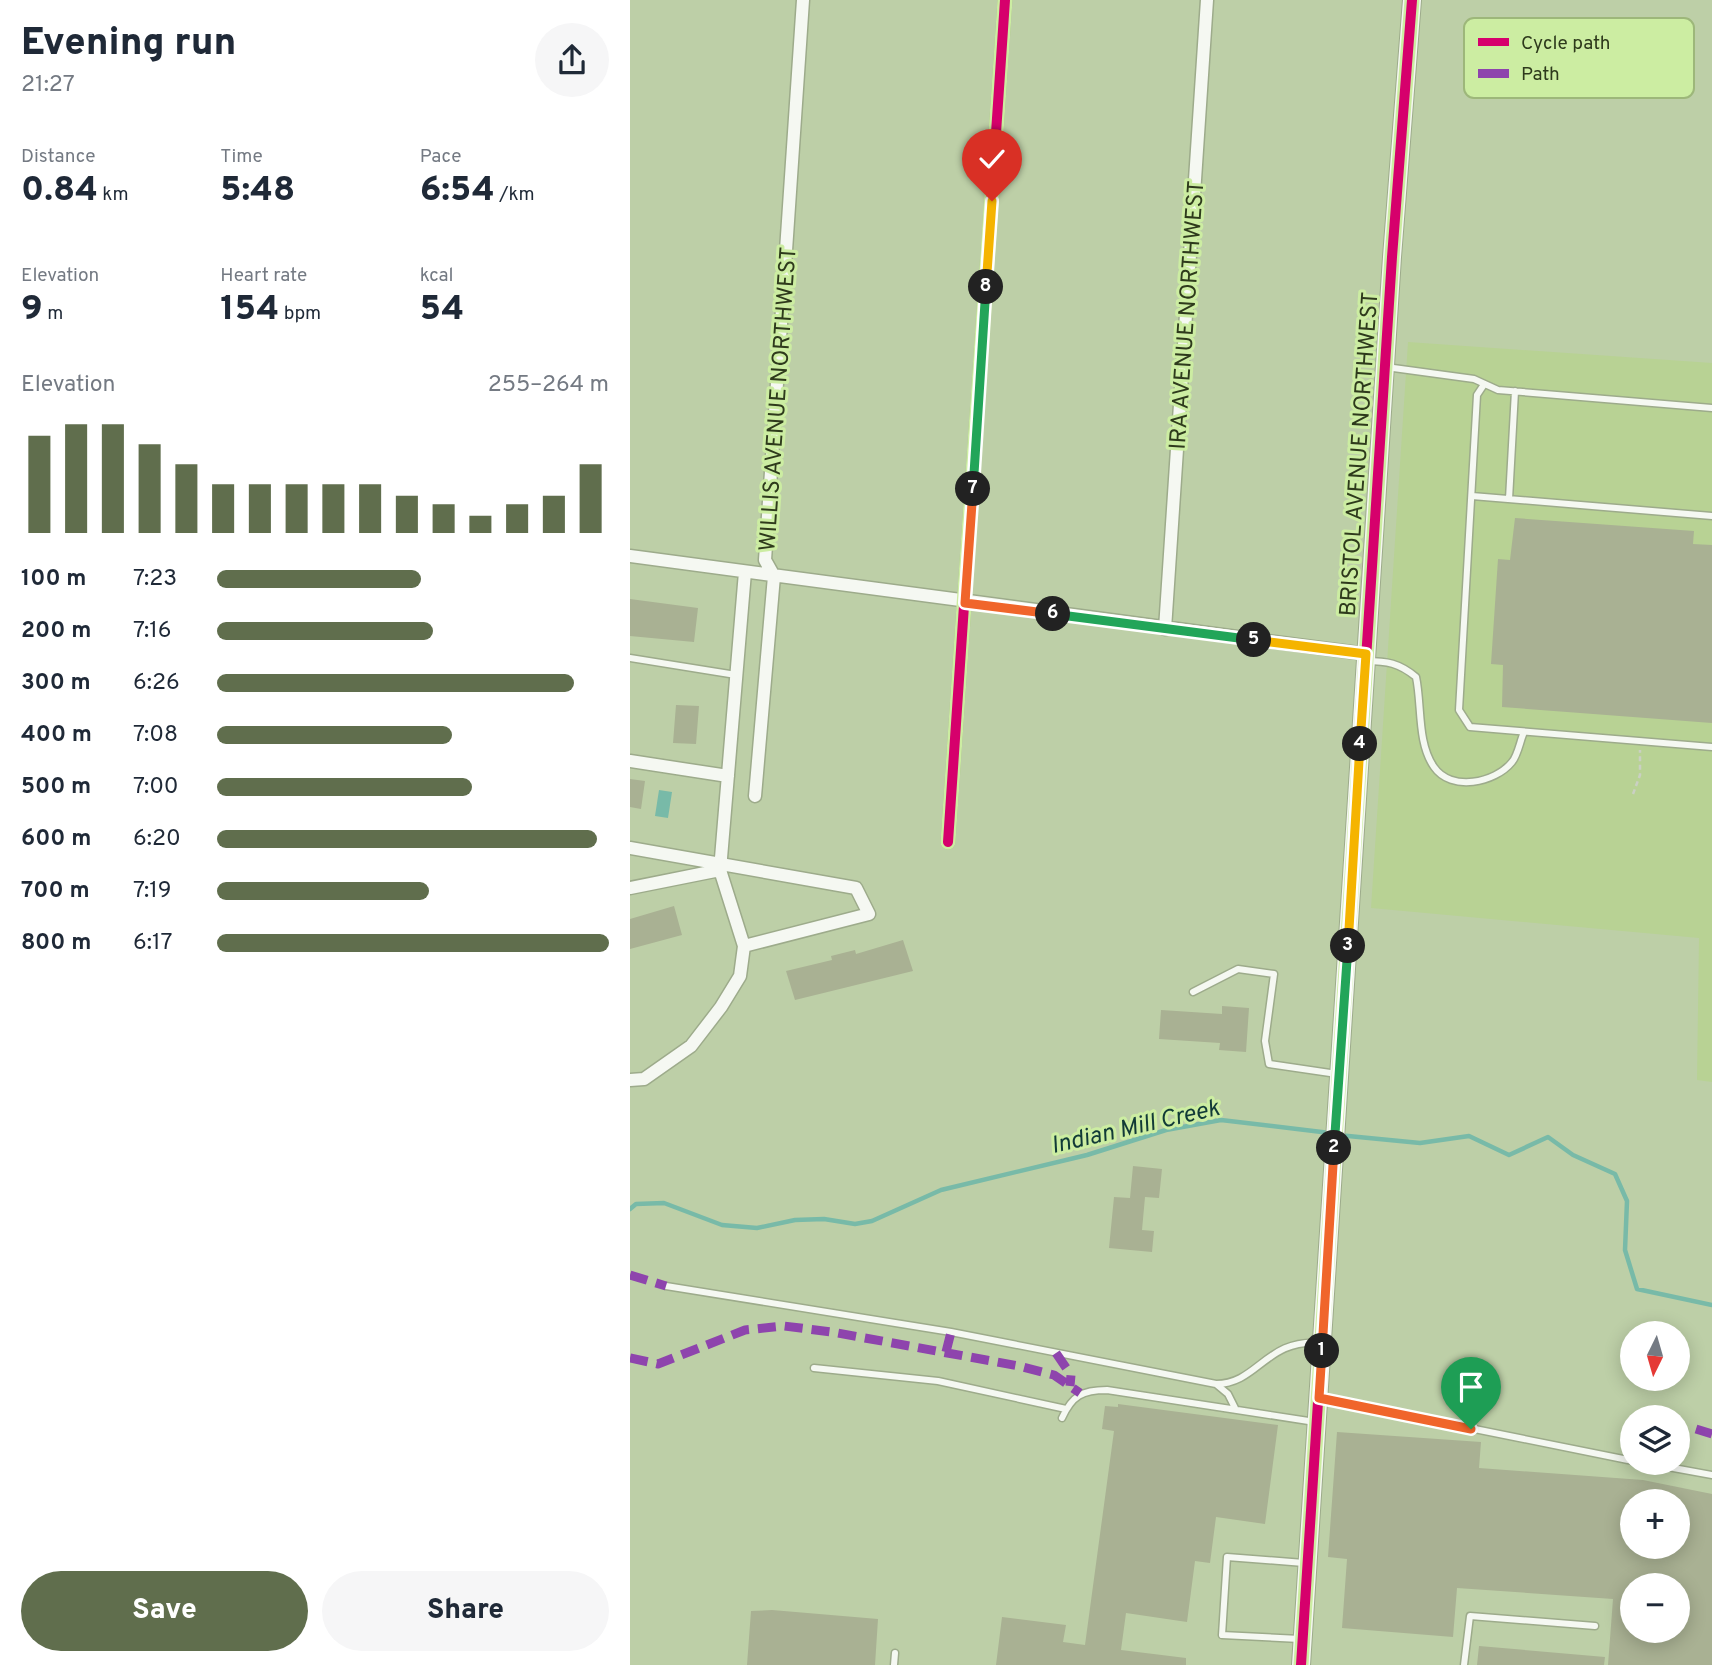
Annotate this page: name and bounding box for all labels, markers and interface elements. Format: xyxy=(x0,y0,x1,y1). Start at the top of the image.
legend xyxy=(1464,18,1694,98)
text: Evening run xyxy=(21,20,236,69)
button: share xyxy=(535,23,609,97)
text: Cycle path xyxy=(1521,32,1610,56)
text: Path xyxy=(1521,63,1560,87)
text: 21:27 xyxy=(21,71,75,100)
pin xyxy=(962,129,1022,201)
icon: check xyxy=(973,140,1011,178)
text: Distance xyxy=(21,145,96,169)
text: Time xyxy=(220,145,263,169)
text: Pace xyxy=(420,145,461,169)
text: 0.84 xyxy=(21,169,98,213)
text: 5:48 xyxy=(220,169,295,213)
text: 6:54 xyxy=(420,169,495,213)
street label: IRA AVENUE NORTHWEST xyxy=(1165,180,1212,451)
text: km xyxy=(98,183,129,207)
text: /km xyxy=(495,183,535,207)
street label: WILLIS AVENUE NORTHWEST xyxy=(754,246,805,552)
text: Elevation xyxy=(21,264,99,288)
text: Heart rate xyxy=(220,264,307,288)
text: kcal xyxy=(420,264,453,288)
pin: 8 xyxy=(968,270,1004,304)
text: 8 xyxy=(980,274,991,298)
text: 9 xyxy=(21,288,43,332)
text: 154 xyxy=(220,288,279,332)
text: 54 xyxy=(420,288,464,332)
street label: BRISTOL AVENUE NORTHWEST xyxy=(1335,291,1386,617)
text: m xyxy=(43,302,63,326)
text: bpm xyxy=(279,302,321,326)
text: Elevation xyxy=(21,371,116,400)
text: 255–264 m xyxy=(488,371,609,400)
pin: 7 xyxy=(956,472,990,506)
text: 7 xyxy=(967,476,978,500)
text: 100 m xyxy=(21,565,86,594)
text: 7:23 xyxy=(133,565,177,594)
pin: 6 xyxy=(1036,596,1070,632)
text: 6 xyxy=(1047,601,1058,625)
text: 200 m xyxy=(21,617,91,646)
text: 7:16 xyxy=(133,617,172,646)
pin: 5 xyxy=(1236,622,1272,658)
text: 5 xyxy=(1248,627,1259,651)
text: 300 m xyxy=(21,669,91,698)
text: 6:26 xyxy=(133,669,180,698)
text: 400 m xyxy=(21,721,92,750)
text: 7:08 xyxy=(133,721,178,750)
pin: 4 xyxy=(1342,726,1378,762)
text: 4 xyxy=(1353,731,1366,755)
text: 500 m xyxy=(21,773,91,802)
text: 7:00 xyxy=(133,773,179,802)
text: 600 m xyxy=(21,825,91,854)
text: 6:20 xyxy=(133,825,181,854)
text: 700 m xyxy=(21,877,90,906)
text: 7:19 xyxy=(133,877,172,906)
pin: 3 xyxy=(1330,928,1366,964)
text: 800 m xyxy=(21,929,91,958)
text: 6:17 xyxy=(133,929,172,958)
text: 3 xyxy=(1342,933,1353,957)
water label: Indian Mill Creek xyxy=(1048,1094,1224,1162)
pin: 2 xyxy=(1316,1130,1352,1166)
text: 2 xyxy=(1328,1135,1339,1159)
north arrow xyxy=(1620,1321,1690,1391)
map controls xyxy=(1620,1321,1690,1643)
pin: 1 xyxy=(1304,1334,1340,1368)
text: 1 xyxy=(1318,1338,1325,1362)
pin xyxy=(1441,1357,1501,1429)
icon: arrive xyxy=(1452,1368,1490,1406)
button: layers xyxy=(1620,1405,1690,1475)
button: + xyxy=(1620,1489,1690,1559)
button: Save xyxy=(21,1571,308,1651)
button: Share xyxy=(322,1571,609,1651)
button: − xyxy=(1620,1573,1690,1643)

